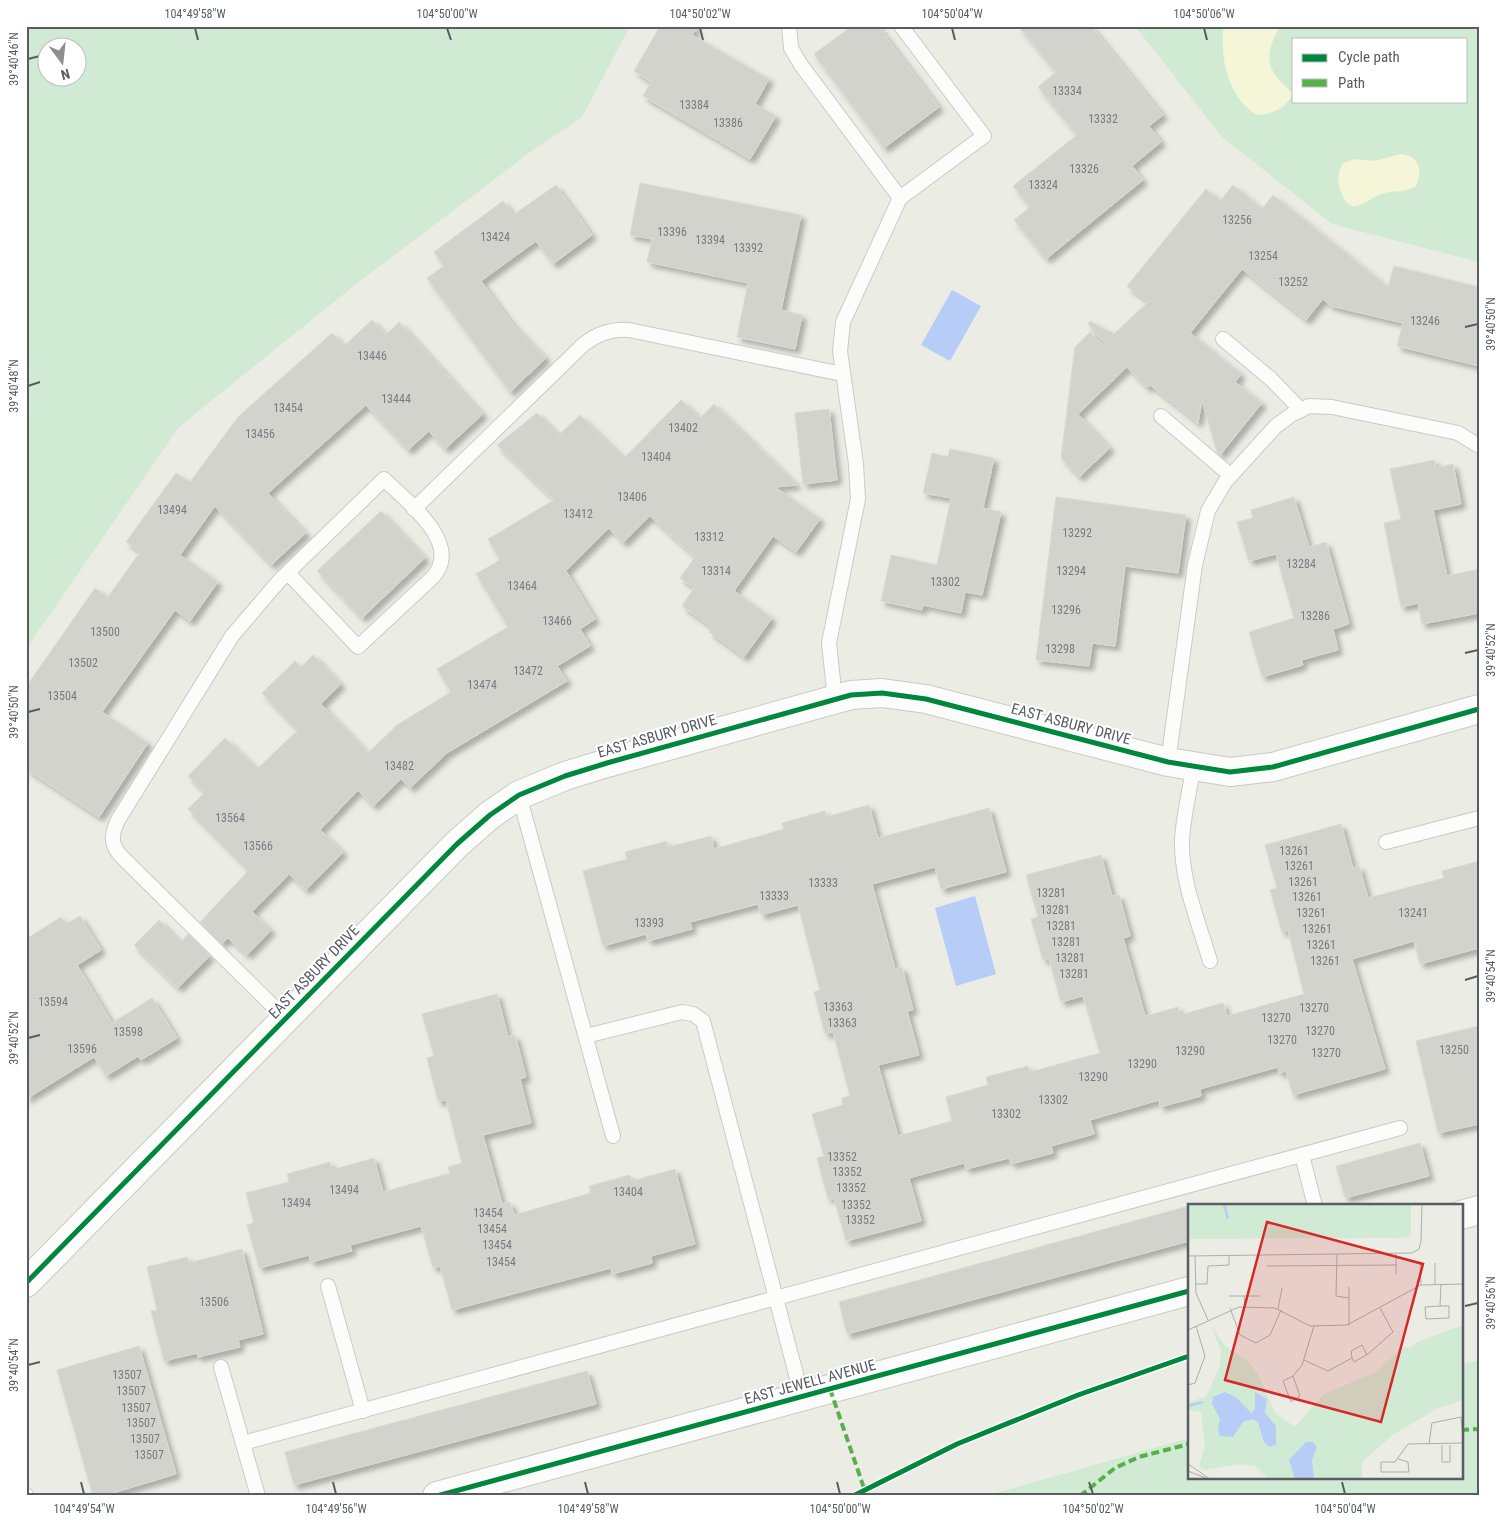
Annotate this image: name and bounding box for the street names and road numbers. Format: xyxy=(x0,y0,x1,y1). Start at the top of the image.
street label: EAST ASBURY DRIVE xyxy=(1009,699,1133,749)
street label: EAST ASBURY DRIVE xyxy=(595,710,719,762)
street label: EAST ASBURY DRIVE xyxy=(265,922,363,1022)
street label: EAST JEWELL AVENUE xyxy=(742,1356,878,1408)

